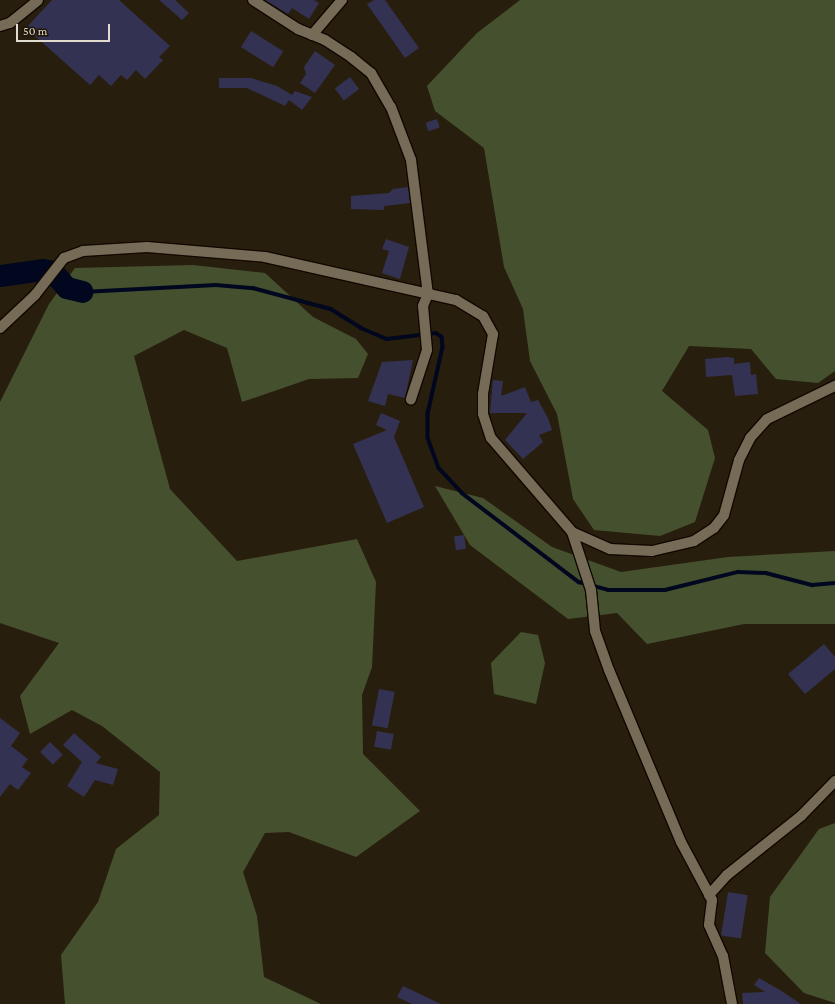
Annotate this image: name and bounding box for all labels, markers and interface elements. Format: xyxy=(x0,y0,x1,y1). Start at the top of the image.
scale bar xyxy=(18,16,112,42)
text: 50 m xyxy=(23,24,47,38)

